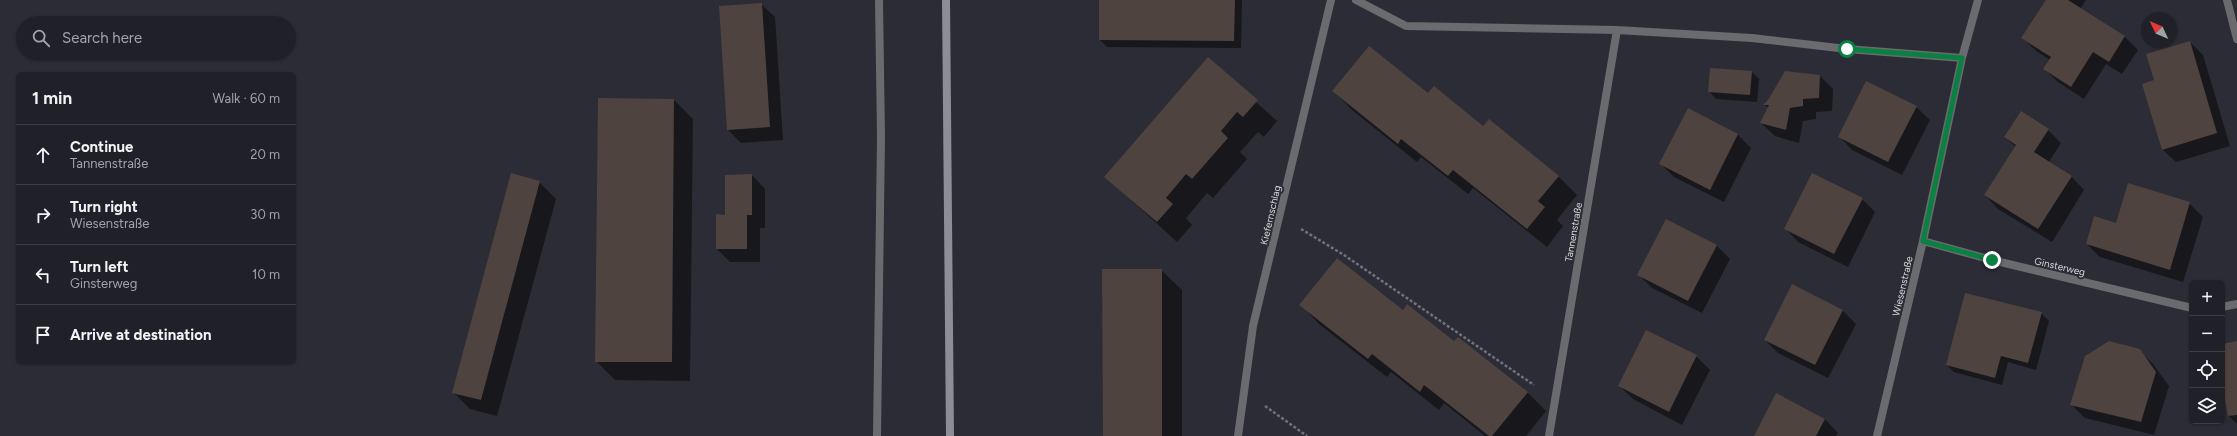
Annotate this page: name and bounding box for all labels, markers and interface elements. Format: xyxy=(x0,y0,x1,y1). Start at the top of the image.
north arrow xyxy=(2141,12,2177,48)
search box xyxy=(16,16,296,60)
icon: search xyxy=(30,27,52,49)
text: Search here xyxy=(62,29,142,47)
route start xyxy=(1838,40,1856,58)
text: 1 min xyxy=(32,88,72,108)
text: Walk · 60 m xyxy=(213,91,280,106)
text: Continue xyxy=(70,138,133,156)
icon: ahead xyxy=(32,144,54,166)
text: 20 m xyxy=(250,147,280,162)
text: Tannenstraße xyxy=(70,156,148,171)
street label: Kiefernschlag xyxy=(1257,184,1284,246)
text: Turn right xyxy=(70,198,138,216)
street label: Tannenstraße xyxy=(1562,201,1585,263)
icon: right xyxy=(32,204,54,226)
text: 30 m xyxy=(250,207,280,222)
text: Wiesenstraße xyxy=(70,216,149,231)
route end xyxy=(1983,251,2001,269)
street label: Wiesenstraße xyxy=(1889,254,1916,317)
street label: Ginsterweg xyxy=(2033,254,2087,279)
text: Turn left xyxy=(70,258,128,276)
icon: left xyxy=(32,264,54,286)
text: 10 m xyxy=(252,267,280,282)
text: Ginsterweg xyxy=(70,276,137,291)
map controls xyxy=(2189,280,2225,424)
button: + xyxy=(2189,280,2225,316)
button: − xyxy=(2189,316,2225,352)
icon: arrive xyxy=(32,324,54,346)
text: Arrive at destination xyxy=(70,326,211,344)
button: locate xyxy=(2189,352,2225,388)
button: layers xyxy=(2189,388,2225,424)

